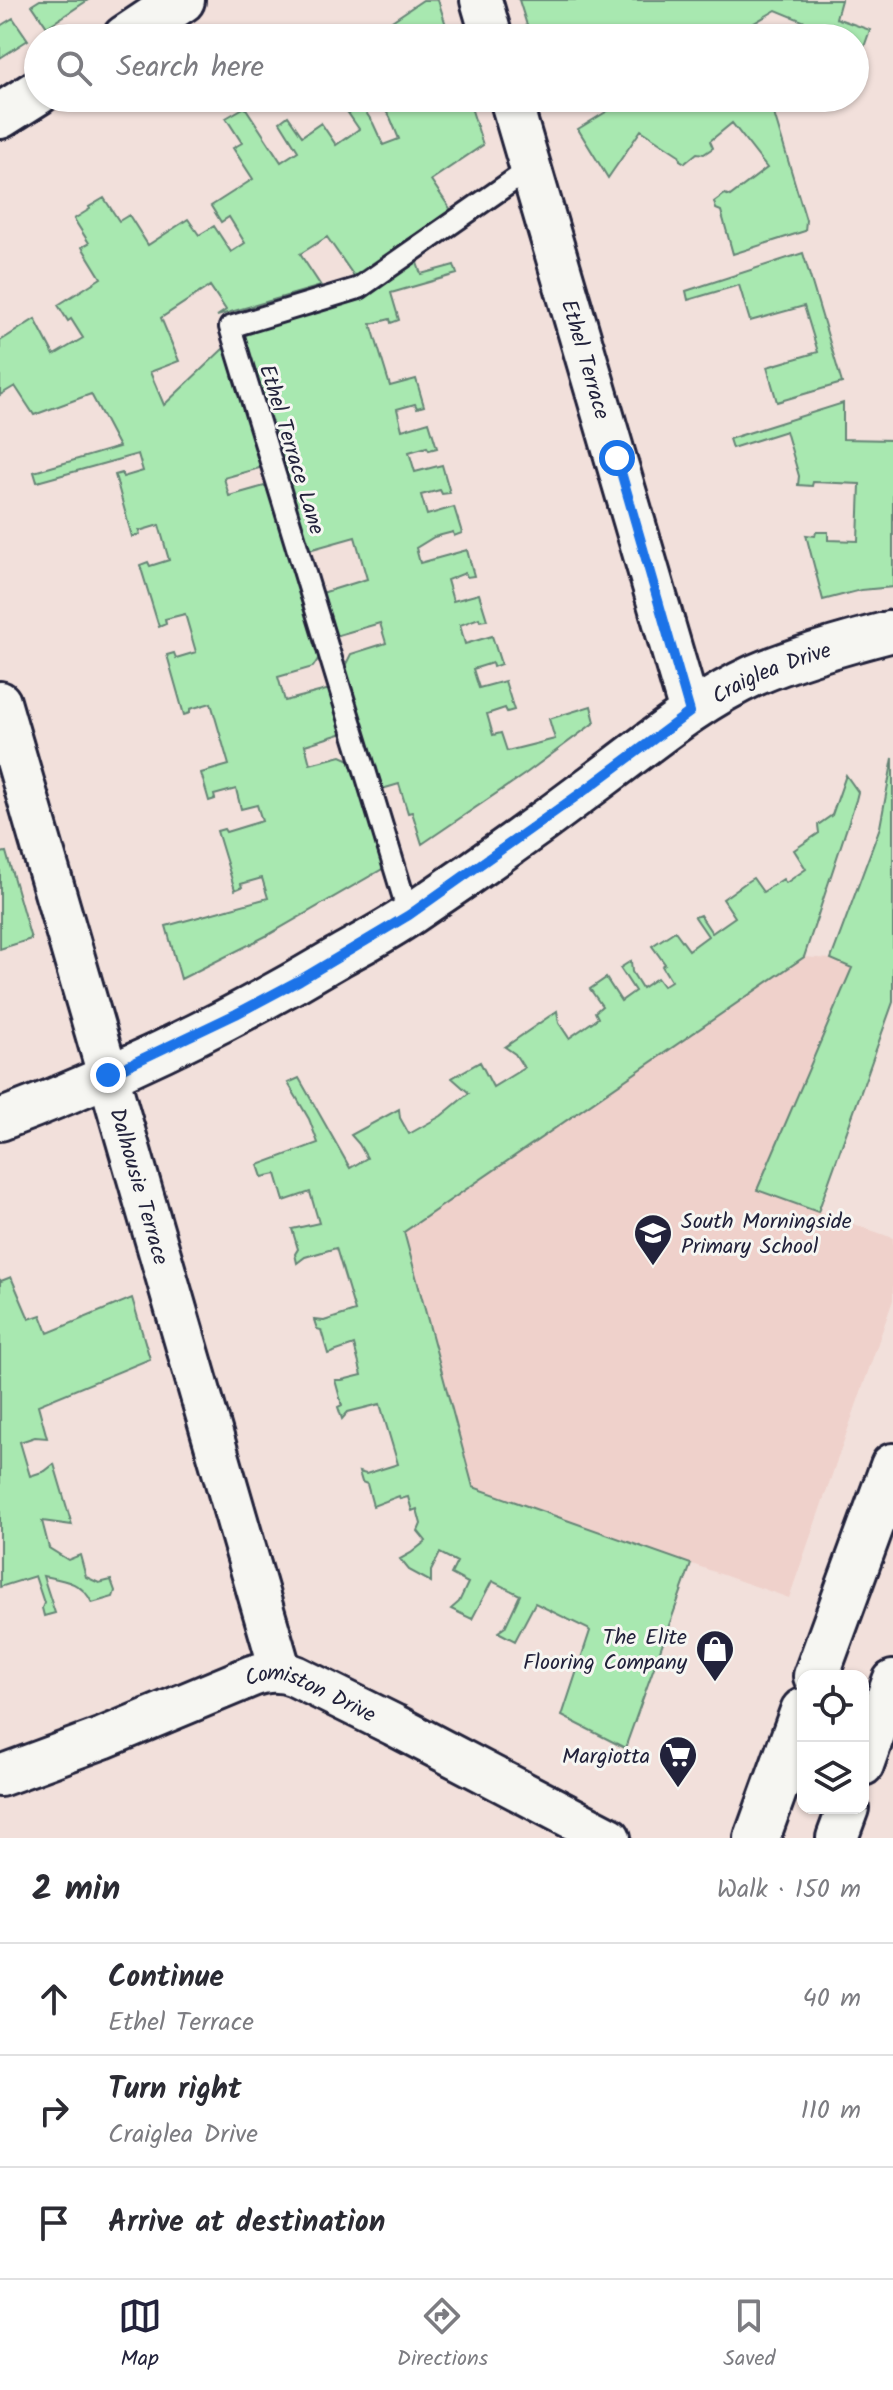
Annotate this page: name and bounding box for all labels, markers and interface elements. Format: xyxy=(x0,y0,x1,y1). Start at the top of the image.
search box xyxy=(24,24,869,112)
text: Search here xyxy=(116,44,264,92)
icon: search xyxy=(52,46,96,90)
street label: Ethel Terrace xyxy=(550,295,618,424)
street label: Ethel Terrace Lane xyxy=(248,360,333,539)
route start xyxy=(599,440,635,476)
street label: Craiglea Drive xyxy=(706,634,836,715)
route end xyxy=(90,1057,126,1093)
street label: Dalhousie Terrace xyxy=(98,1104,177,1270)
place label: South Morningside Primary School xyxy=(681,1205,852,1265)
school or university icon: South Morningside Primary School xyxy=(632,1212,674,1267)
place label: The Elite Flooring Company xyxy=(523,1621,688,1681)
shop icon: The Elite Flooring Company xyxy=(694,1628,736,1683)
street label: Comiston Drive xyxy=(239,1657,382,1733)
map controls xyxy=(797,1670,869,1814)
button: locate xyxy=(797,1670,869,1742)
supermarket icon: Margiotta xyxy=(657,1734,699,1789)
place label: Margiotta xyxy=(562,1740,650,1775)
button: layers xyxy=(797,1742,869,1814)
text: 2 min xyxy=(32,1863,120,1917)
text: Walk · 150 m xyxy=(717,1869,861,1911)
text: Continue xyxy=(108,1954,224,2002)
icon: ahead xyxy=(32,1977,76,2021)
text: 40 m xyxy=(803,1978,861,2020)
text: Ethel Terrace xyxy=(108,2002,254,2044)
text: Turn right xyxy=(108,2066,241,2114)
icon: right xyxy=(32,2089,76,2133)
text: 110 m xyxy=(801,2090,861,2132)
text: Craiglea Drive xyxy=(108,2114,258,2156)
text: Arrive at destination xyxy=(108,2199,385,2247)
icon: arrive xyxy=(32,2201,76,2245)
tab: Map xyxy=(118,2294,162,2377)
tab: Directions xyxy=(397,2294,488,2377)
tab: Saved xyxy=(723,2294,775,2377)

